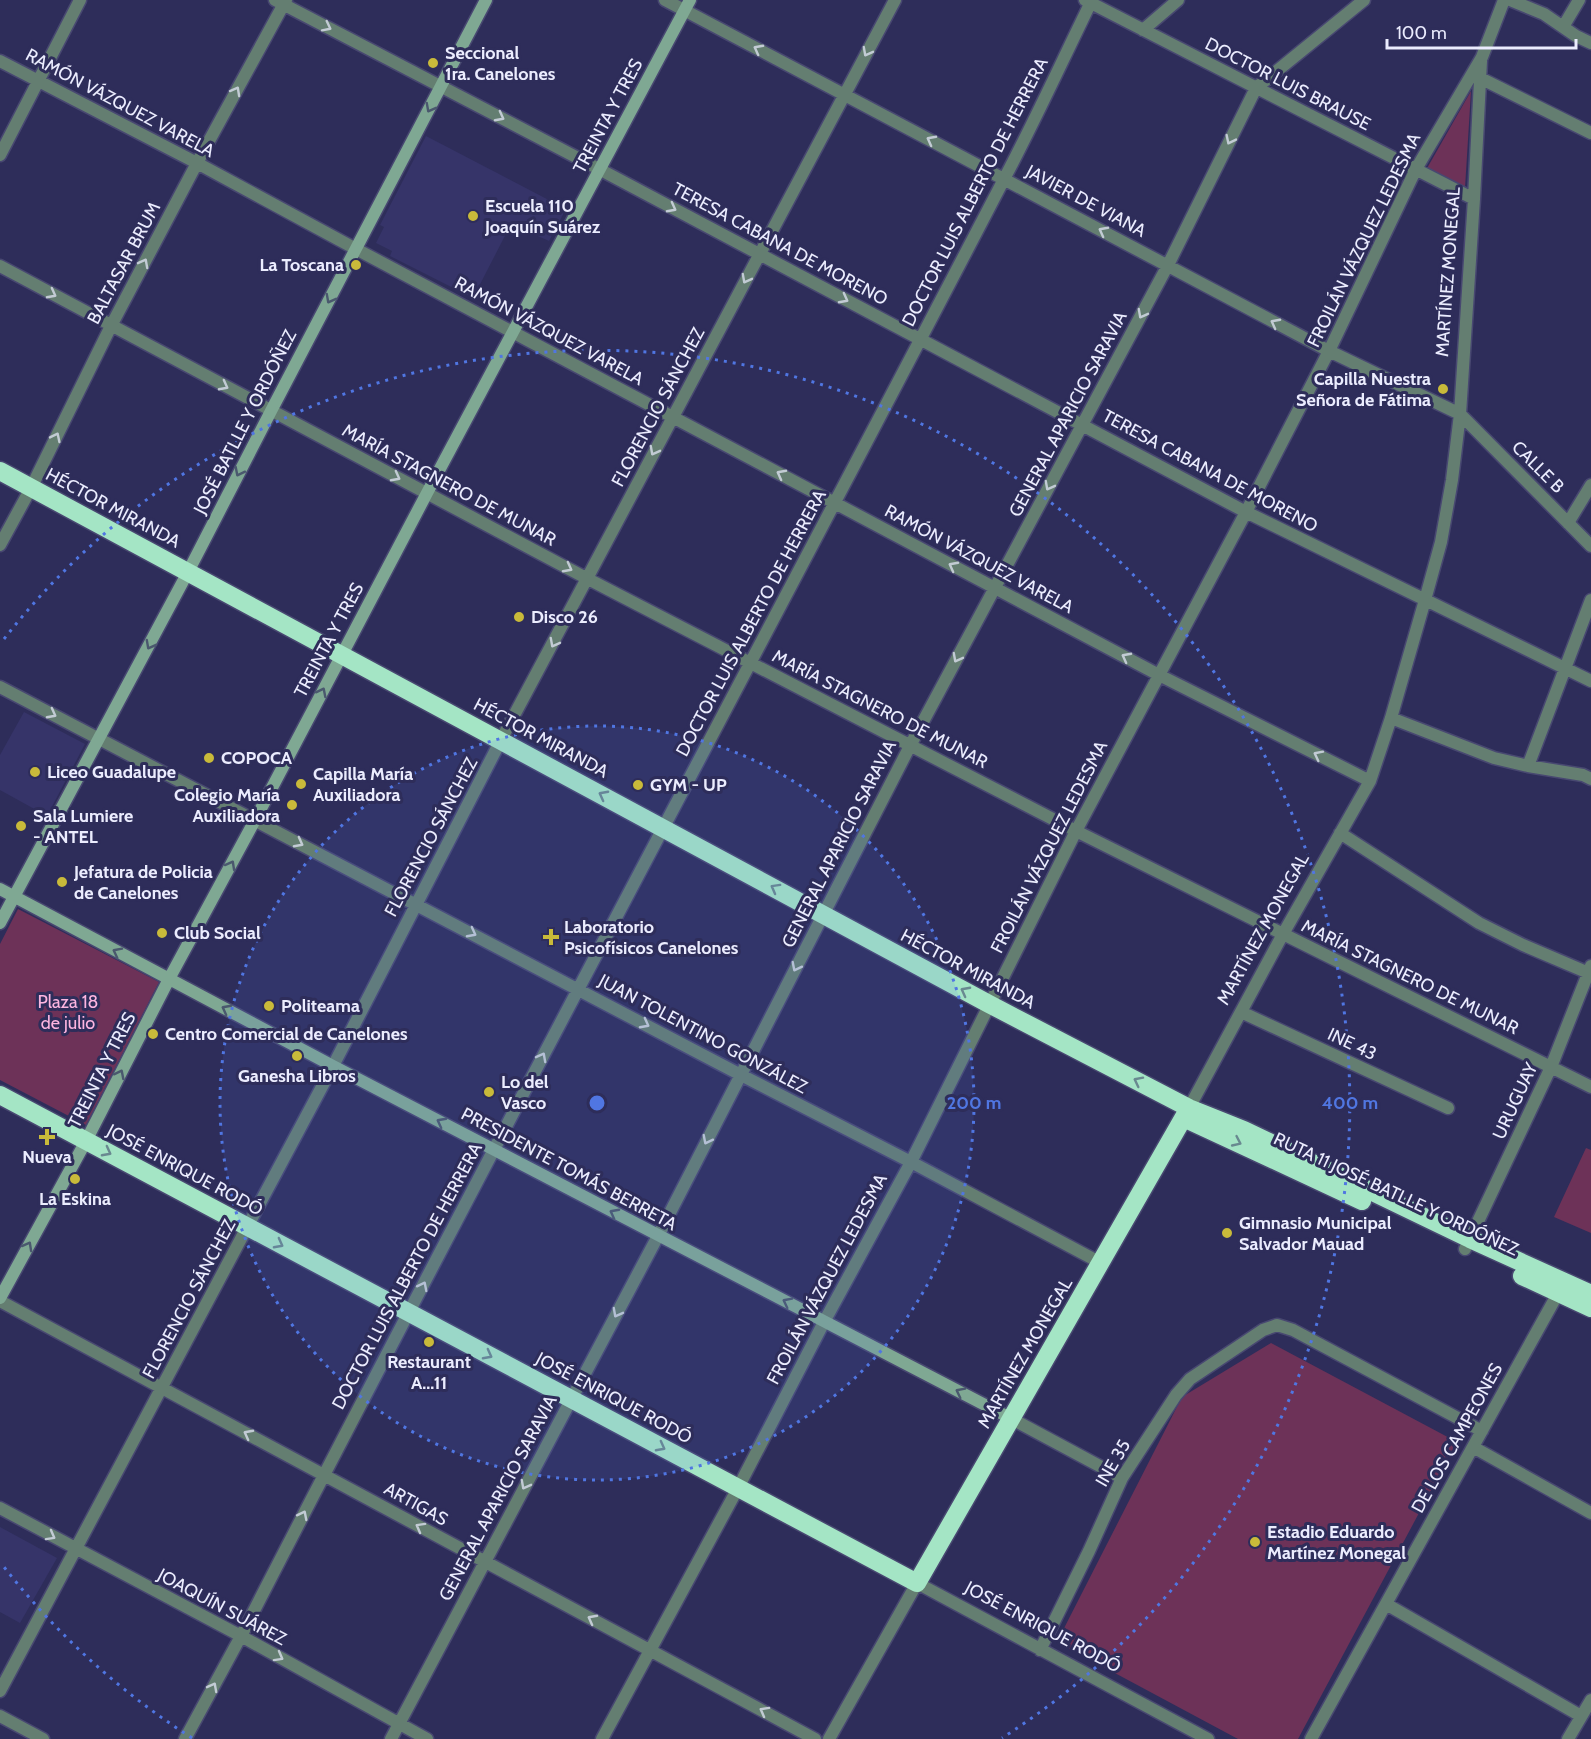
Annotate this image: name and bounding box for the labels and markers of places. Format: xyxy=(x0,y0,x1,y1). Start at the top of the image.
place label: Seccional 1ra. Canelones xyxy=(445,42,556,85)
marker: Seccional 1ra. Canelones xyxy=(426,56,440,70)
place label: Escuela 110 Joaquín Suárez xyxy=(484,195,601,238)
marker: Escuela 110 Joaquín Suárez xyxy=(466,209,480,223)
place label: La Toscana xyxy=(259,254,344,276)
marker: La Toscana xyxy=(349,258,363,272)
place label: Capilla Nuestra Señora de Fátima xyxy=(1296,368,1431,411)
marker: Capilla Nuestra Señora de Fátima xyxy=(1436,382,1450,396)
place label: Disco 26 xyxy=(531,606,598,628)
marker: Disco 26 xyxy=(512,610,526,624)
place label: COPOCA xyxy=(221,747,293,769)
marker: COPOCA xyxy=(202,751,216,765)
place label: Liceo Guadalupe xyxy=(47,761,176,783)
place label: Capilla María Auxiliadora xyxy=(313,763,413,806)
marker: Liceo Guadalupe xyxy=(28,765,42,779)
place label: GYM - UP xyxy=(650,774,727,796)
marker: Capilla María Auxiliadora xyxy=(294,777,308,791)
marker: GYM - UP xyxy=(631,778,645,792)
place label: Colegio María Auxiliadora xyxy=(174,784,280,827)
marker: Colegio María Auxiliadora xyxy=(285,798,299,812)
place label: Sala Lumiere - ANTEL xyxy=(33,805,133,848)
marker: Sala Lumiere - ANTEL xyxy=(14,819,28,833)
place label: Jefatura de Policia de Canelones xyxy=(73,861,213,904)
marker: Jefatura de Policia de Canelones xyxy=(55,875,69,889)
place label: Laboratorio Psicofísicos Canelones xyxy=(564,916,739,959)
place label: Club Social xyxy=(174,922,261,944)
marker: Club Social xyxy=(155,926,169,940)
marker: Laboratorio Psicofísicos Canelones xyxy=(542,928,560,946)
place label: Politeama xyxy=(281,995,360,1017)
marker: Politeama xyxy=(262,999,276,1013)
place label: Centro Comercial de Canelones xyxy=(165,1023,408,1045)
marker: Centro Comercial de Canelones xyxy=(146,1027,160,1041)
marker: Ganesha Libros xyxy=(290,1049,304,1063)
place label: Ganesha Libros xyxy=(238,1065,356,1087)
place label: Lo del Vasco xyxy=(501,1071,549,1114)
marker: Lo del Vasco xyxy=(482,1085,496,1099)
centre of rings xyxy=(587,1093,607,1113)
marker: Nueva xyxy=(40,1130,54,1144)
place label: Nueva xyxy=(22,1146,72,1168)
marker: La Eskina xyxy=(68,1172,82,1186)
place label: La Eskina xyxy=(39,1188,111,1210)
place label: Gimnasio Municipal Salvador Mauad xyxy=(1239,1212,1392,1255)
marker: Gimnasio Municipal Salvador Mauad xyxy=(1220,1226,1234,1240)
marker: Restaurant A...11 xyxy=(422,1335,436,1349)
place label: Restaurant A...11 xyxy=(387,1351,471,1394)
place label: Estadio Eduardo Martínez Monegal xyxy=(1267,1521,1406,1564)
marker: Estadio Eduardo Martínez Monegal xyxy=(1248,1535,1262,1549)

